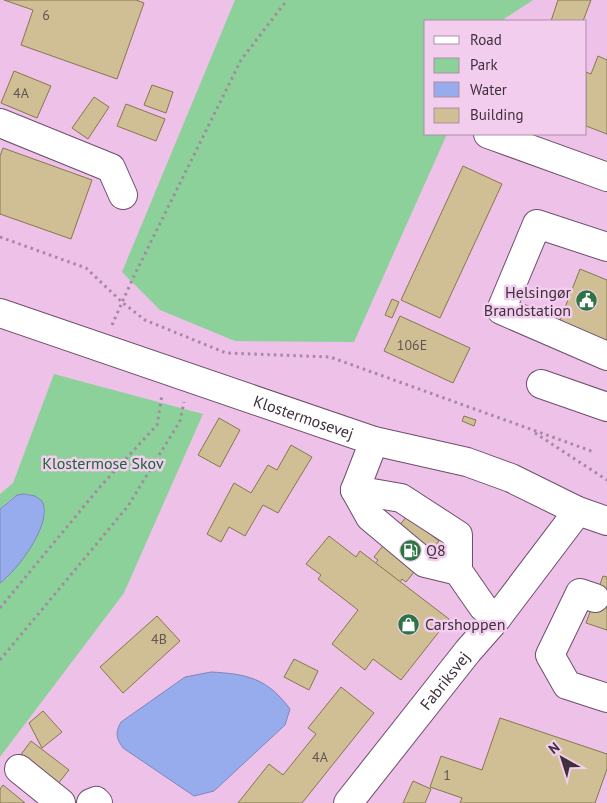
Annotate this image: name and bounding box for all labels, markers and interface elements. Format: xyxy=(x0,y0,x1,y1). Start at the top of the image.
house number: 6 xyxy=(42,6,50,24)
legend xyxy=(424,20,587,135)
text: Road xyxy=(470,30,502,49)
text: Park xyxy=(470,55,498,74)
text: Water xyxy=(470,80,507,99)
house number: 4A xyxy=(13,84,30,102)
text: Building xyxy=(470,105,524,124)
place label: Helsingør Brandstation xyxy=(484,282,572,320)
public building icon: Helsingør Brandstation xyxy=(575,289,599,313)
house number: 106E xyxy=(397,336,427,354)
street label: Klostermosevej xyxy=(251,391,356,443)
park label: Klostermose Skov xyxy=(42,453,164,473)
fuel station icon: Q8 xyxy=(398,538,422,562)
place label: Q8 xyxy=(426,540,446,560)
shop icon: Carshoppen xyxy=(397,612,421,636)
place label: Carshoppen xyxy=(425,614,506,634)
house number: 4B xyxy=(151,630,167,648)
street label: Fabriksvej xyxy=(415,647,474,714)
north arrow xyxy=(537,733,587,783)
text: N xyxy=(545,738,563,758)
house number: 4A xyxy=(312,748,329,766)
house number: 1 xyxy=(443,766,451,784)

